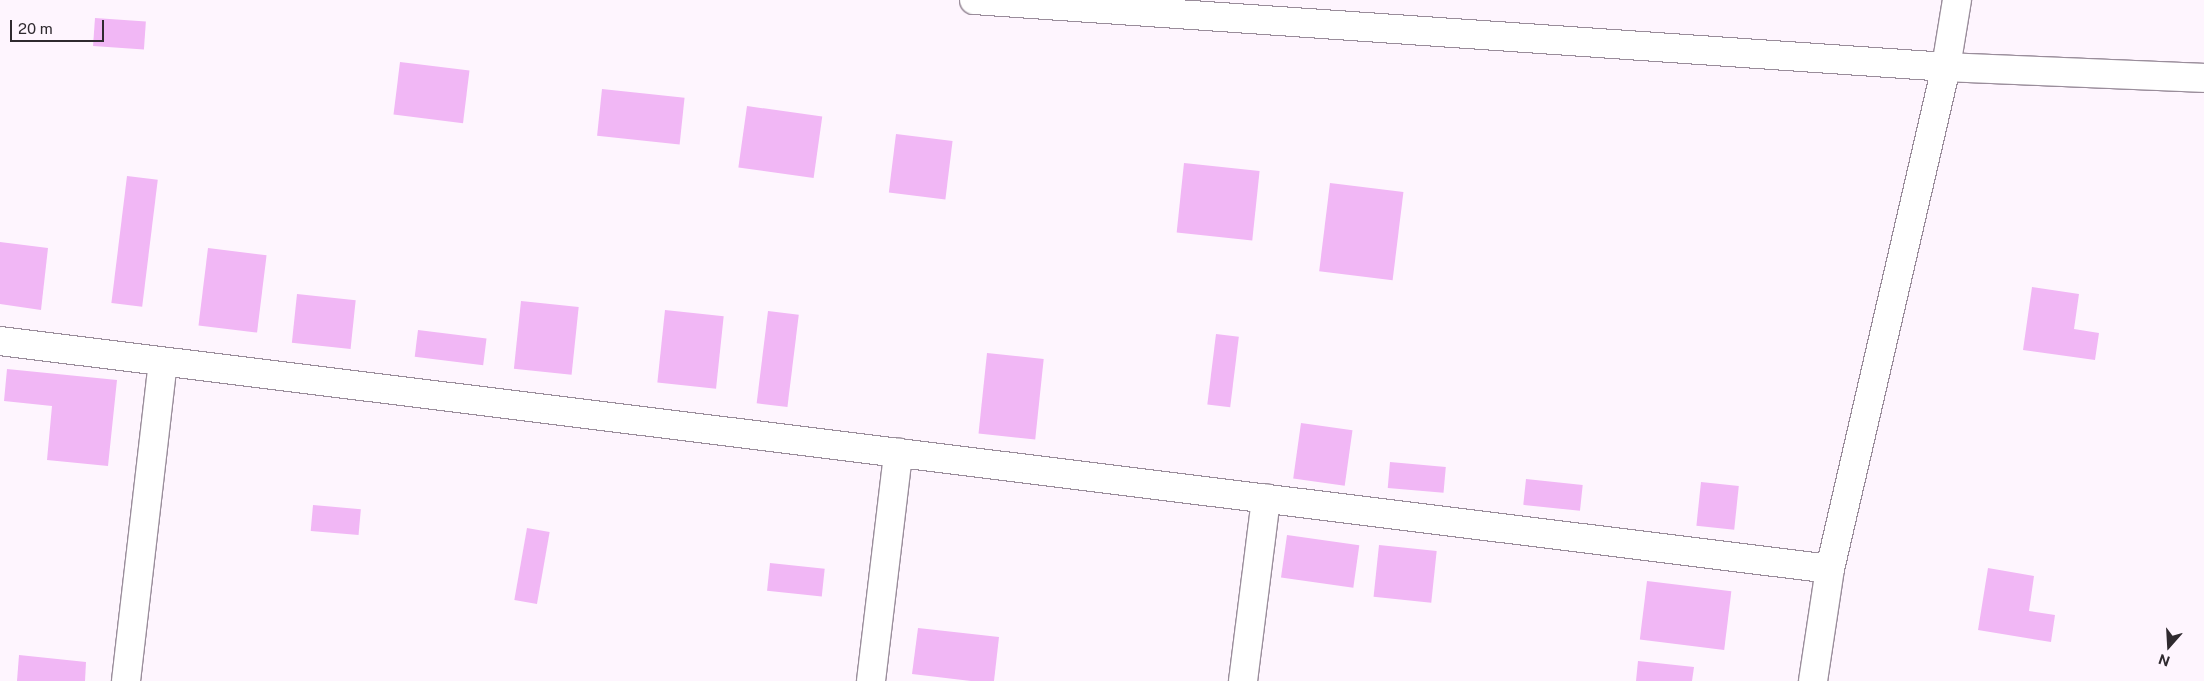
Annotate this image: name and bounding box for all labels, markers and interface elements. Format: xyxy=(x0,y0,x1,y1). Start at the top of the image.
scale bar xyxy=(12,10,106,42)
text: 20 m xyxy=(18,20,53,37)
north arrow xyxy=(2144,621,2194,671)
text: N xyxy=(2156,651,2172,670)

